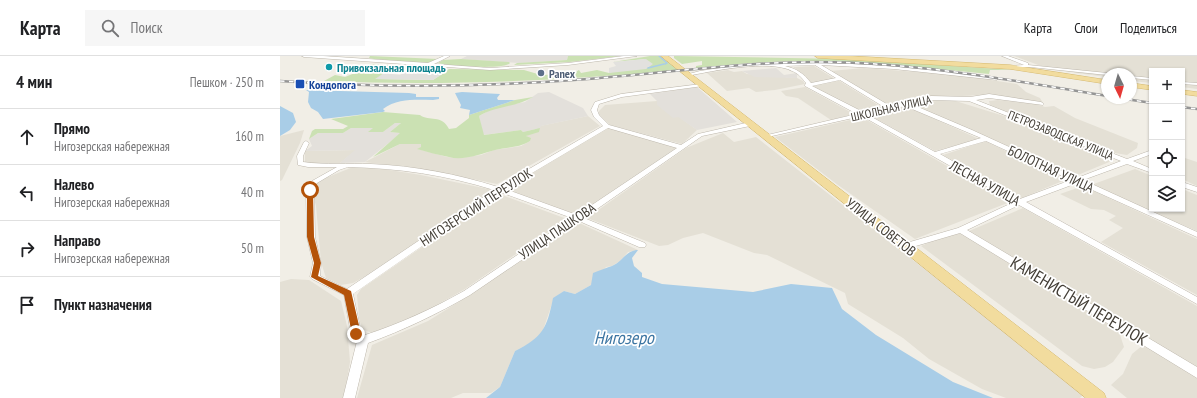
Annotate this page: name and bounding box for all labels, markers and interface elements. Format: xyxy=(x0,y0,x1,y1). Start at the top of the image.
search box xyxy=(85,10,365,46)
text: Карта xyxy=(20,16,61,40)
icon: search xyxy=(99,17,121,39)
text: Поиск xyxy=(131,18,163,37)
text: Карта xyxy=(1024,19,1052,37)
text: Слои xyxy=(1074,19,1098,37)
text: Поделиться xyxy=(1120,19,1177,37)
place label: Привокзальная площадь xyxy=(337,60,446,75)
marker: Привокзальная площадь xyxy=(324,62,334,72)
place label: Panex xyxy=(549,66,576,81)
marker: Panex xyxy=(536,68,546,78)
north arrow xyxy=(1101,68,1137,104)
map controls xyxy=(1149,68,1185,212)
button: + xyxy=(1149,68,1185,104)
text: 4 мин xyxy=(16,71,52,93)
text: Пешком · 250 m xyxy=(190,74,264,91)
place label: Кондопога xyxy=(309,77,356,92)
marker: Кондопога xyxy=(294,78,306,90)
street label: ШКОЛЬНАЯ УЛИЦА xyxy=(849,91,933,125)
button: − xyxy=(1149,104,1185,140)
street label: ПЕТРОЗАВОДСКАЯ УЛИЦА xyxy=(1006,107,1116,163)
text: Прямо xyxy=(54,119,90,138)
icon: ahead xyxy=(16,126,38,148)
text: 160 m xyxy=(235,128,264,145)
text: Нигозерская набережная xyxy=(54,138,170,155)
button: locate xyxy=(1149,140,1185,176)
street label: БОЛОТНАЯ УЛИЦА xyxy=(1005,141,1097,197)
street label: ЛЕСНАЯ УЛИЦА xyxy=(946,156,1024,210)
street label: НИГОЗЕРСКИЙ ПЕРЕУЛОК xyxy=(416,164,536,250)
text: Налево xyxy=(54,175,94,194)
button: layers xyxy=(1149,176,1185,212)
route start xyxy=(301,181,319,199)
icon: left xyxy=(16,182,38,204)
text: 40 m xyxy=(241,184,264,201)
text: Нигозерская набережная xyxy=(54,194,170,211)
street label: УЛИЦА СОВЕТОВ xyxy=(842,194,920,260)
street label: УЛИЦА ПАШКОВА xyxy=(515,198,599,263)
text: Направо xyxy=(54,231,101,250)
icon: right xyxy=(16,238,38,260)
text: 50 m xyxy=(241,240,264,257)
text: Нигозерская набережная xyxy=(54,250,170,267)
street label: КАМЕНИСТЫЙ ПЕРЕУЛОК xyxy=(1006,251,1152,351)
icon: arrive xyxy=(16,294,38,316)
text: Пункт назначения xyxy=(54,295,152,314)
route end xyxy=(347,325,365,343)
water label: Нигозеро xyxy=(594,326,655,349)

